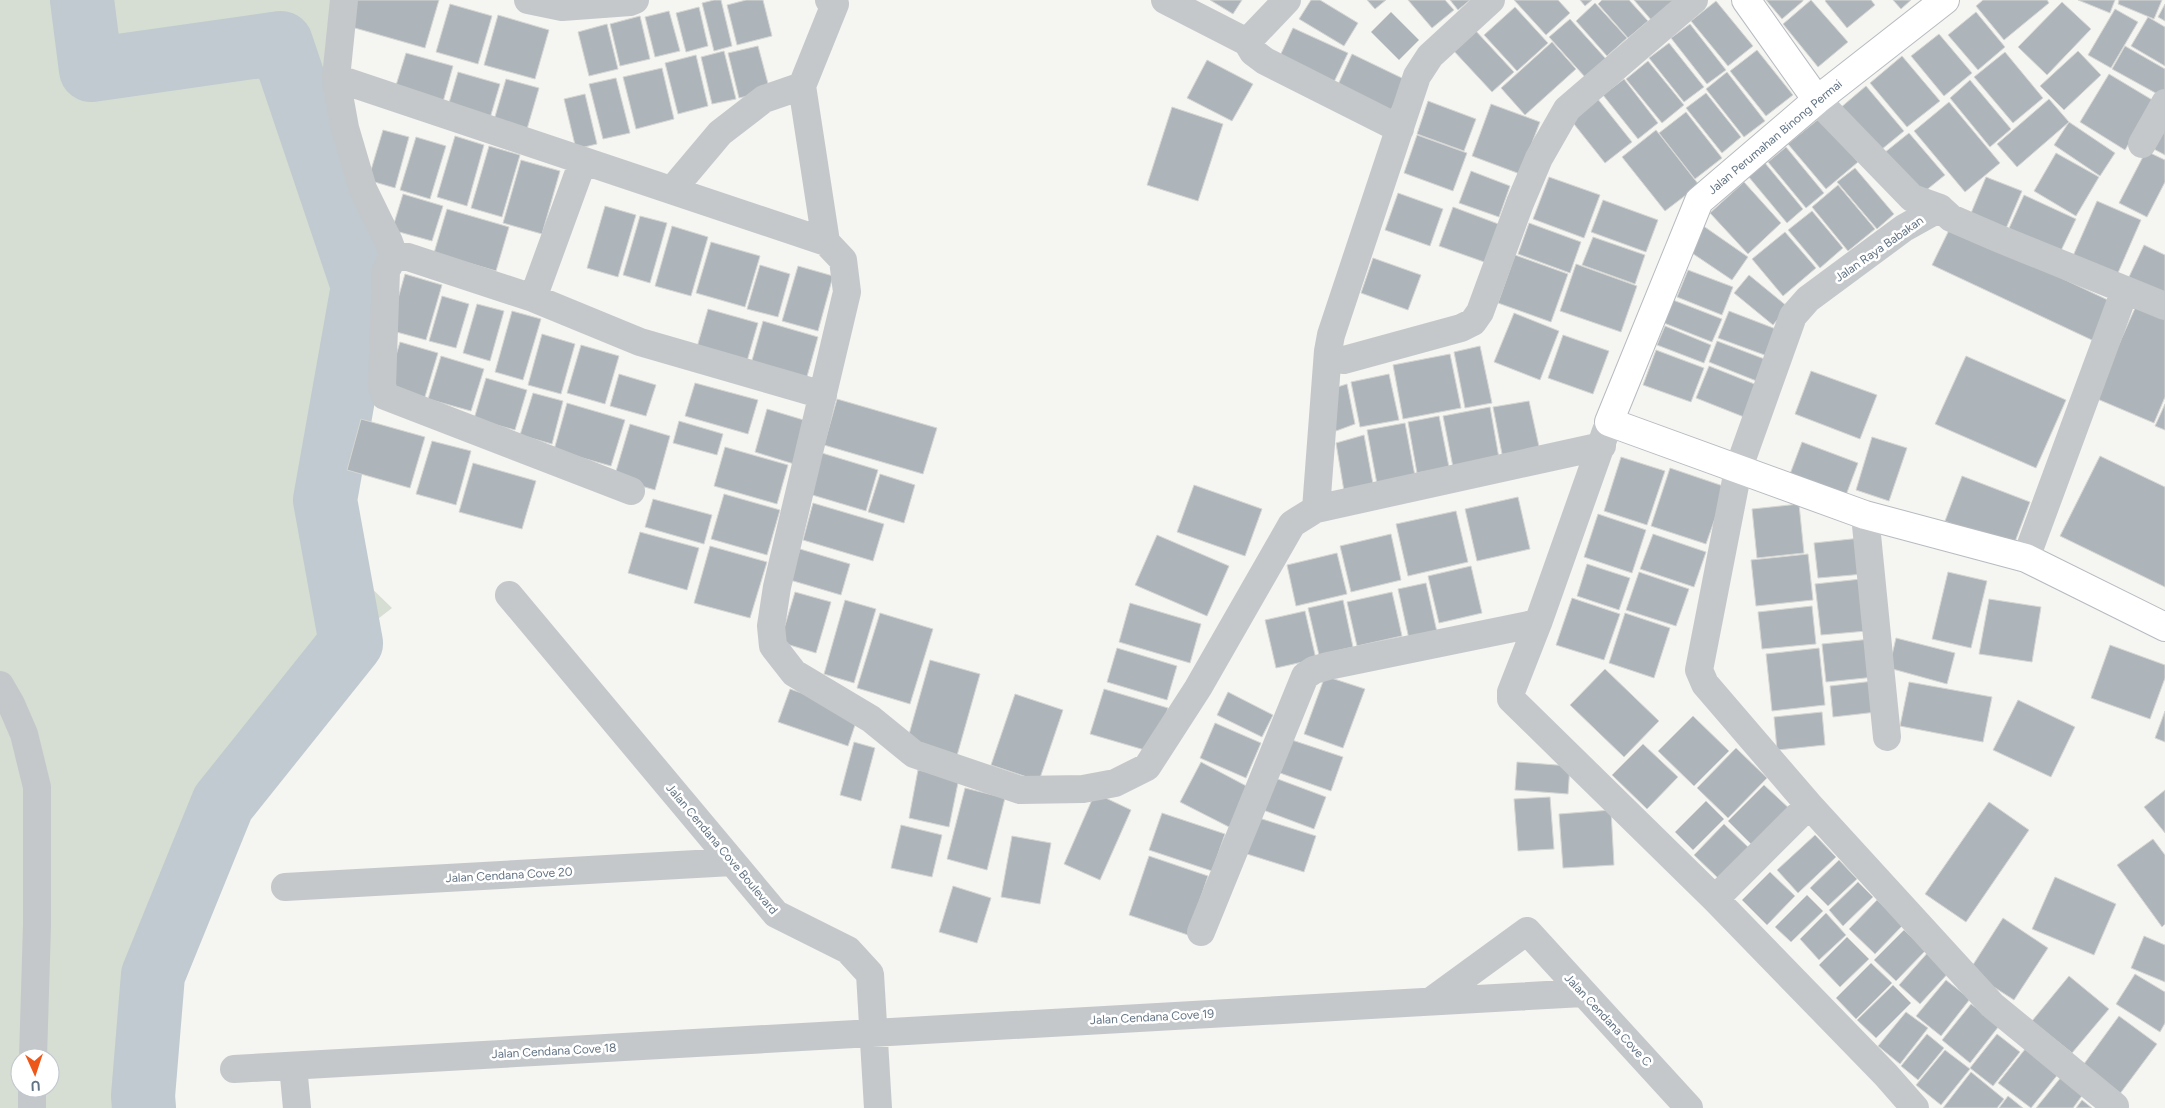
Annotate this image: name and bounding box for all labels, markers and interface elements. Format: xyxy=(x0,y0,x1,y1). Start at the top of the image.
street label: Jalan Perumahan Binong Permai xyxy=(1705,77,1845,197)
street label: Jalan Raya Babakan xyxy=(1832,213,1926,285)
street label: Jalan Cendana Cove Boulevard xyxy=(663,781,781,917)
street label: Jalan Cendana Cove 20 xyxy=(445,865,573,885)
street label: Jalan Cendana Cove C xyxy=(1562,971,1655,1069)
street label: Jalan Cendana Cove 19 xyxy=(1090,1007,1215,1027)
street label: Jalan Cendana Cove 18 xyxy=(491,1041,617,1061)
north arrow xyxy=(10,1048,60,1098)
text: U xyxy=(30,1077,41,1094)

